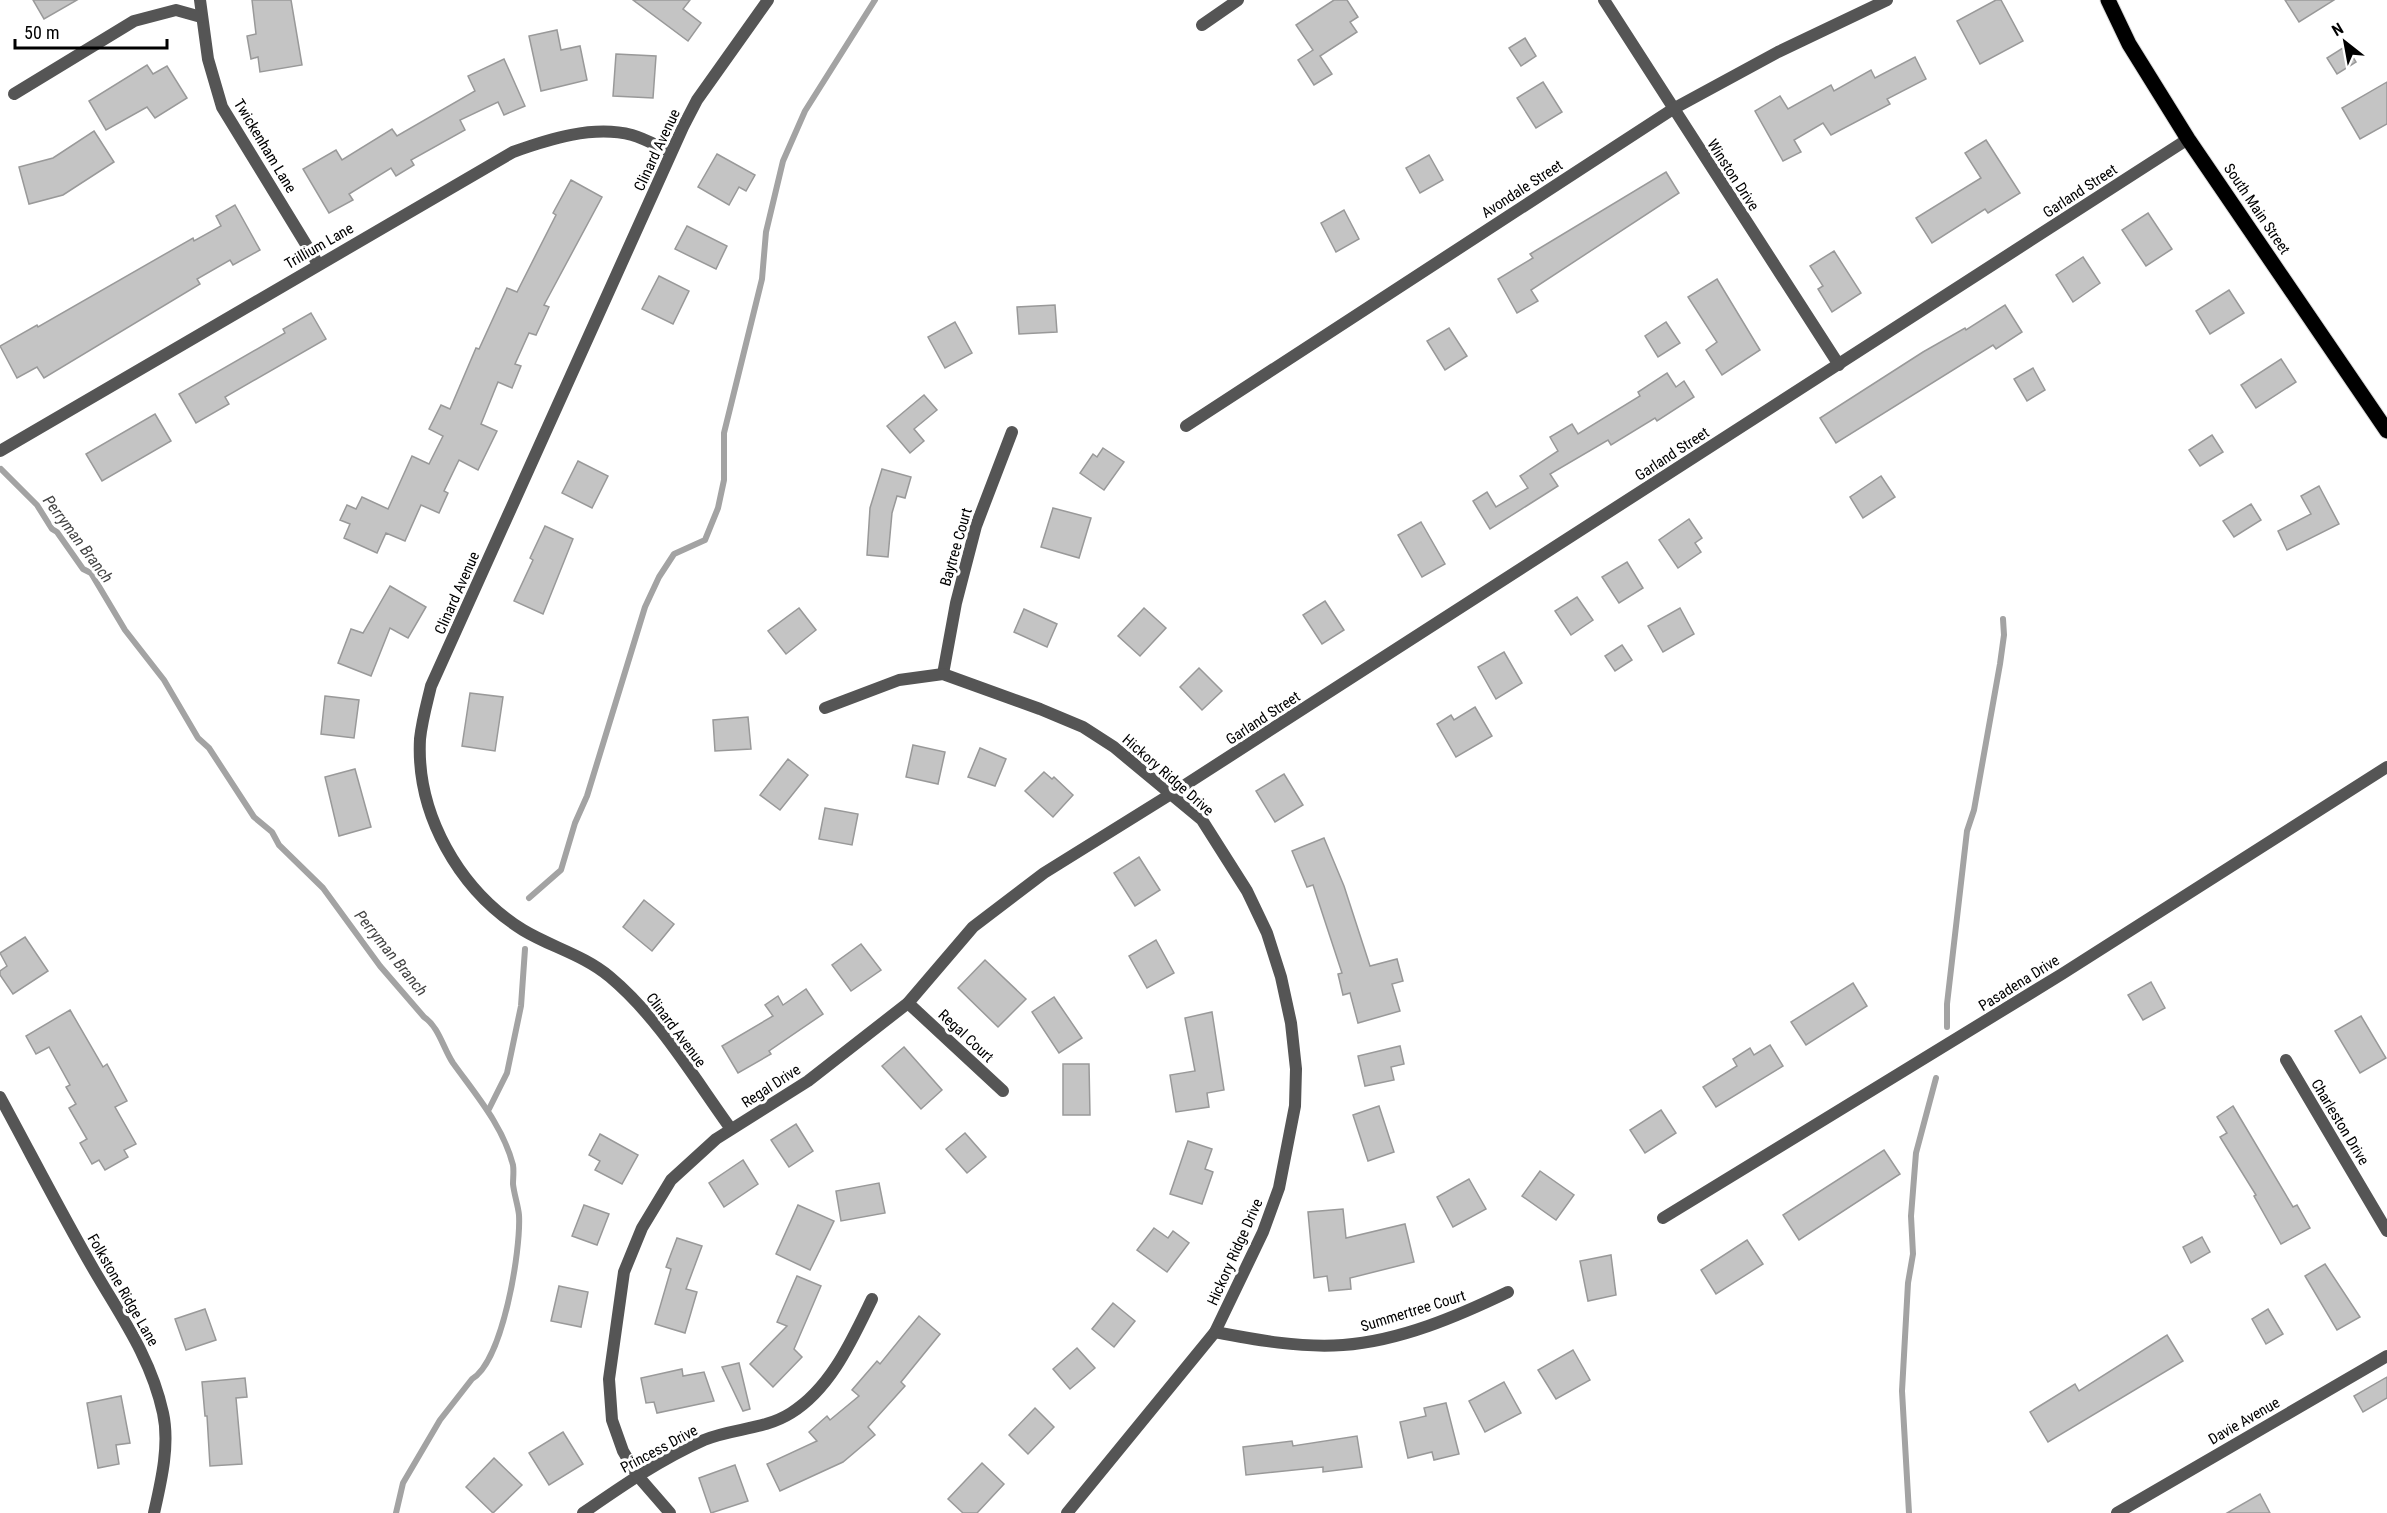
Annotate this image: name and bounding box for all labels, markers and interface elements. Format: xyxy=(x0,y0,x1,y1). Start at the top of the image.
scale bar xyxy=(15,12,166,50)
north arrow xyxy=(2315,12,2375,72)
text: N xyxy=(2328,19,2347,40)
text: 50 m xyxy=(24,22,59,43)
street label: Twickenham Lane xyxy=(230,96,300,196)
street label: Clinard Avenue xyxy=(630,106,684,194)
street label: Winston Drive xyxy=(1703,136,1763,214)
street label: Avondale Street xyxy=(1478,156,1566,222)
street label: Garland Street xyxy=(2040,160,2120,222)
street label: South Main Street xyxy=(2220,160,2294,258)
street label: Trillium Lane xyxy=(282,219,356,273)
street label: Garland Street xyxy=(1632,423,1712,485)
water label: Perryman Branch xyxy=(39,492,117,586)
street label: Baytree Court xyxy=(936,506,976,588)
street label: Clinard Avenue xyxy=(431,549,483,637)
street label: Garland Street xyxy=(1223,687,1303,749)
street label: Hickory Ridge Drive xyxy=(1119,730,1217,820)
water label: Perryman Branch xyxy=(351,906,431,1000)
street label: Pasadena Drive xyxy=(1975,951,2063,1015)
street label: Clinard Avenue xyxy=(642,989,710,1071)
street label: Regal Court xyxy=(935,1006,997,1066)
street label: Regal Drive xyxy=(738,1060,804,1112)
street label: Charleston Drive xyxy=(2307,1076,2373,1168)
street label: Hickory Ridge Drive xyxy=(1203,1196,1267,1308)
street label: Folkstone Ridge Lane xyxy=(84,1231,162,1349)
street label: Summertree Court xyxy=(1358,1287,1468,1335)
street label: Davie Avenue xyxy=(2205,1393,2283,1449)
street label: Princess Drive xyxy=(617,1421,701,1477)

